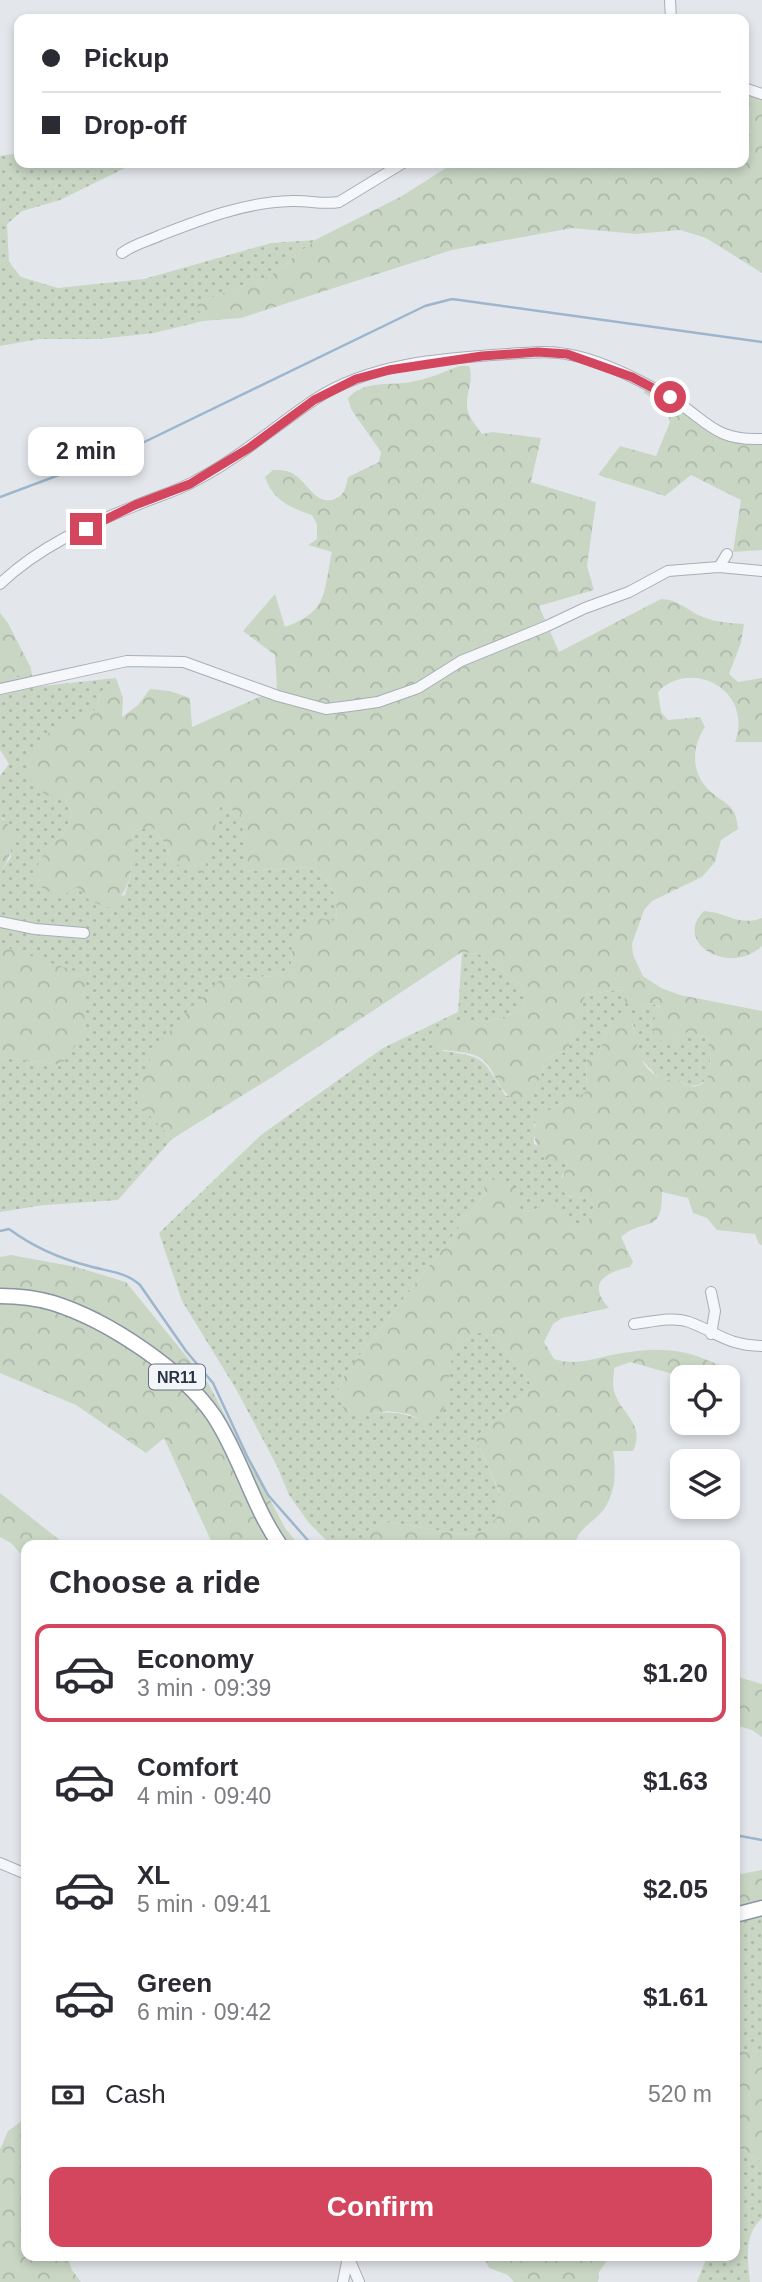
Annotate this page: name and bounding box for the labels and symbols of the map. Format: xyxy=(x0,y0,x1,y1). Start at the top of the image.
route start xyxy=(654,381,686,413)
callout: 2 min xyxy=(28,428,144,476)
route end xyxy=(70,513,102,545)
road number: NR11 xyxy=(149,1364,205,1390)

